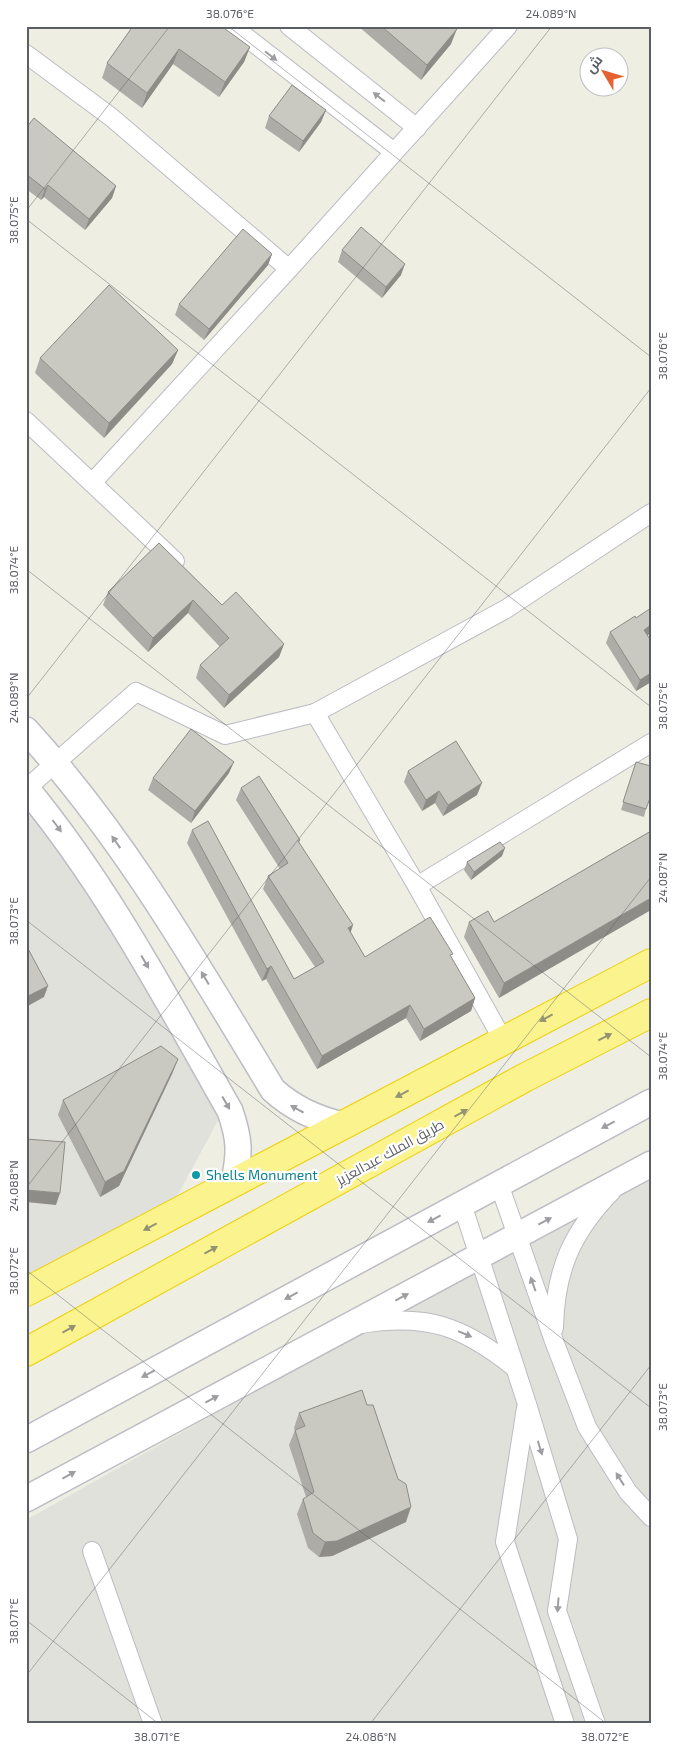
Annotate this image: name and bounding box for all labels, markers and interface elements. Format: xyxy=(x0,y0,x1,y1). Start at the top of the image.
text: 38.076°E xyxy=(206,6,254,20)
text: 24.089°N xyxy=(525,6,577,20)
north arrow xyxy=(580,48,630,98)
one-way arrow xyxy=(264,51,277,61)
text: ش xyxy=(581,51,606,77)
one-way arrow xyxy=(372,92,385,103)
text: 38.075°E xyxy=(6,196,20,244)
text: 38.076°E xyxy=(655,332,669,380)
text: 38.074°E xyxy=(6,545,20,594)
text: 24.089°N xyxy=(6,672,20,724)
text: 38.075°E xyxy=(655,682,669,730)
one-way arrow xyxy=(52,819,62,833)
one-way arrow xyxy=(111,835,121,848)
text: 24.087°N xyxy=(655,853,669,903)
text: 38.073°E xyxy=(6,897,20,945)
one-way arrow xyxy=(140,956,149,969)
one-way arrow xyxy=(200,971,209,984)
one-way arrow xyxy=(538,1014,553,1022)
text: 38.074°E xyxy=(655,1031,669,1080)
one-way arrow xyxy=(597,1033,612,1041)
one-way arrow xyxy=(395,1090,409,1098)
one-way arrow xyxy=(222,1096,230,1110)
one-way arrow xyxy=(290,1105,305,1113)
one-way arrow xyxy=(454,1109,468,1117)
street label: طريق الملك عبدالعزيز xyxy=(332,1115,447,1190)
one-way arrow xyxy=(601,1121,615,1129)
text: 24.088°N xyxy=(6,1160,20,1212)
place label: Shells Monument xyxy=(206,1166,318,1183)
marker: Shells Monument xyxy=(190,1169,202,1181)
one-way arrow xyxy=(427,1215,442,1223)
one-way arrow xyxy=(538,1217,552,1225)
one-way arrow xyxy=(143,1223,157,1231)
one-way arrow xyxy=(205,1246,218,1255)
text: 38.072°E xyxy=(6,1247,20,1295)
one-way arrow xyxy=(529,1276,536,1291)
one-way arrow xyxy=(284,1292,299,1300)
one-way arrow xyxy=(395,1293,409,1301)
one-way arrow xyxy=(62,1325,76,1333)
one-way arrow xyxy=(458,1330,472,1338)
one-way arrow xyxy=(142,1369,155,1378)
text: 38.073°E xyxy=(655,1383,669,1431)
one-way arrow xyxy=(205,1394,219,1403)
one-way arrow xyxy=(537,1440,545,1455)
one-way arrow xyxy=(62,1471,76,1480)
one-way arrow xyxy=(615,1473,625,1486)
text: 38.071°E xyxy=(6,1598,20,1644)
one-way arrow xyxy=(554,1598,562,1614)
text: 38.071°E xyxy=(134,1729,180,1743)
text: 24.086°N xyxy=(345,1729,397,1743)
text: 38.072°E xyxy=(581,1729,629,1743)

